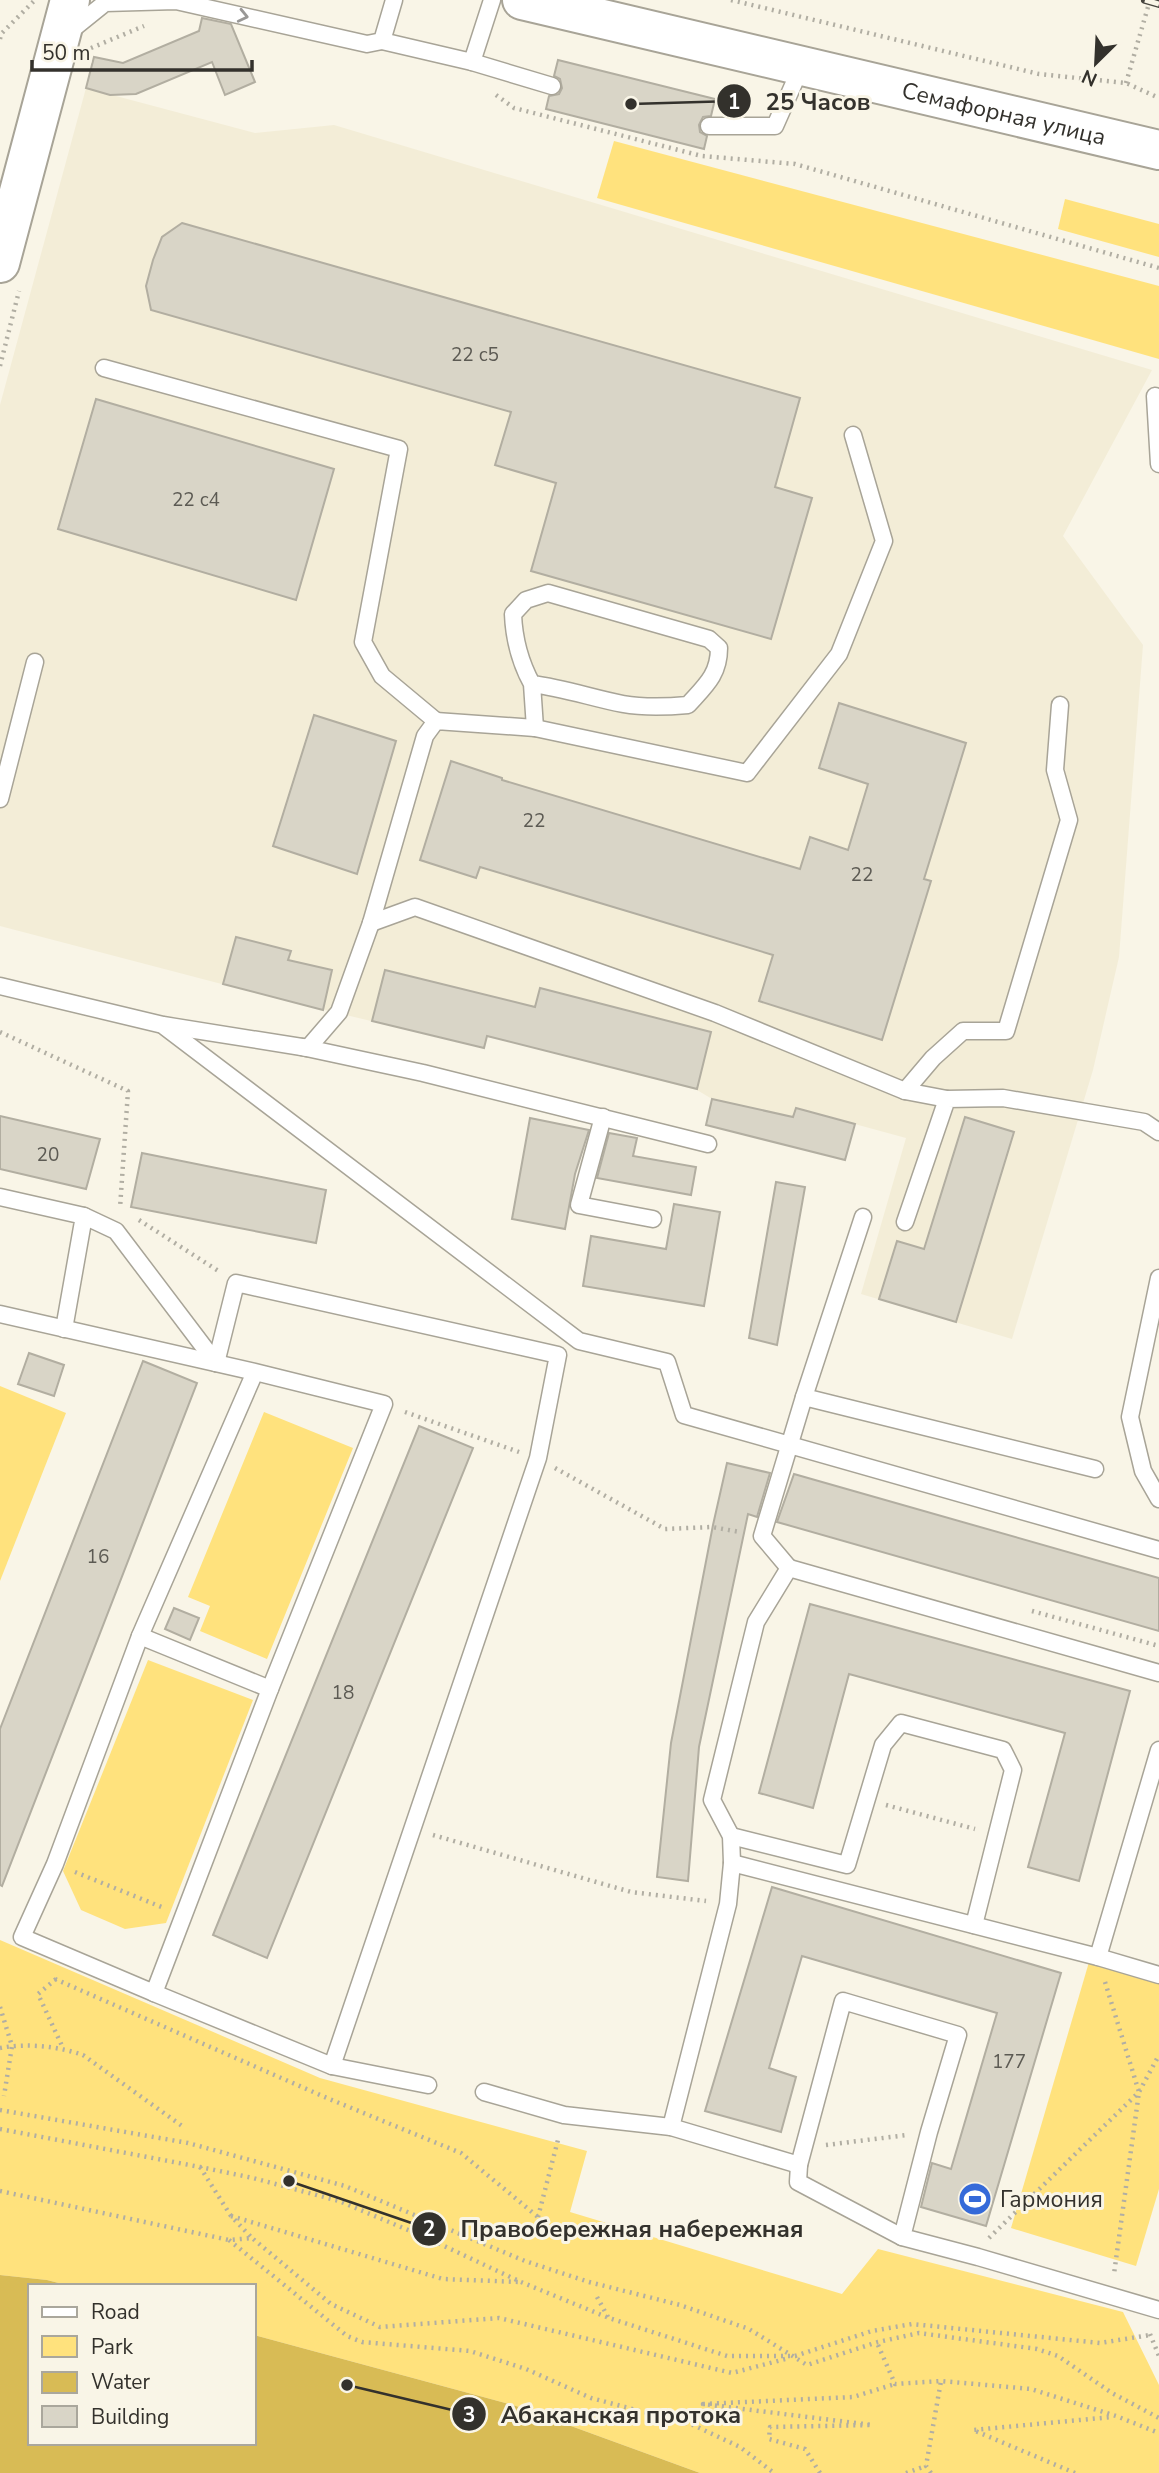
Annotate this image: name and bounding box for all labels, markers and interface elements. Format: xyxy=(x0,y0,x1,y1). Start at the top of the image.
one-way arrow xyxy=(237,7,249,22)
scale bar xyxy=(32,28,252,72)
north arrow xyxy=(1061,28,1131,98)
text: 50 m xyxy=(42,39,91,67)
text: N xyxy=(1078,63,1101,92)
street label: Семафорная улица xyxy=(899,75,1109,153)
callout: 25 Часов xyxy=(716,79,884,124)
text: 25 Часов xyxy=(766,86,870,118)
text: 1 xyxy=(728,88,740,116)
house number: 22 с5 xyxy=(451,342,499,368)
house number: 22 с4 xyxy=(172,487,220,513)
house number: 22 xyxy=(523,808,545,834)
house number: 22 xyxy=(851,862,873,888)
house number: 20 xyxy=(37,1142,59,1168)
house number: 16 xyxy=(87,1544,109,1570)
house number: 18 xyxy=(332,1680,354,1706)
house number: 177 xyxy=(992,2049,1026,2075)
sports icon: Гармония xyxy=(956,2180,994,2218)
place label: Гармония xyxy=(1000,2184,1103,2215)
callout: Правобережная набережная xyxy=(411,2206,817,2251)
text: Правобережная набережная xyxy=(461,2213,803,2245)
text: 2 xyxy=(423,2215,435,2243)
legend xyxy=(28,2284,256,2445)
text: Road xyxy=(91,2298,140,2326)
text: Park xyxy=(91,2333,133,2361)
text: Water xyxy=(91,2368,150,2396)
callout: Абаканская протока xyxy=(452,2392,755,2437)
text: Абаканская протока xyxy=(501,2399,741,2431)
text: 3 xyxy=(463,2401,475,2429)
text: Building xyxy=(91,2403,169,2431)

